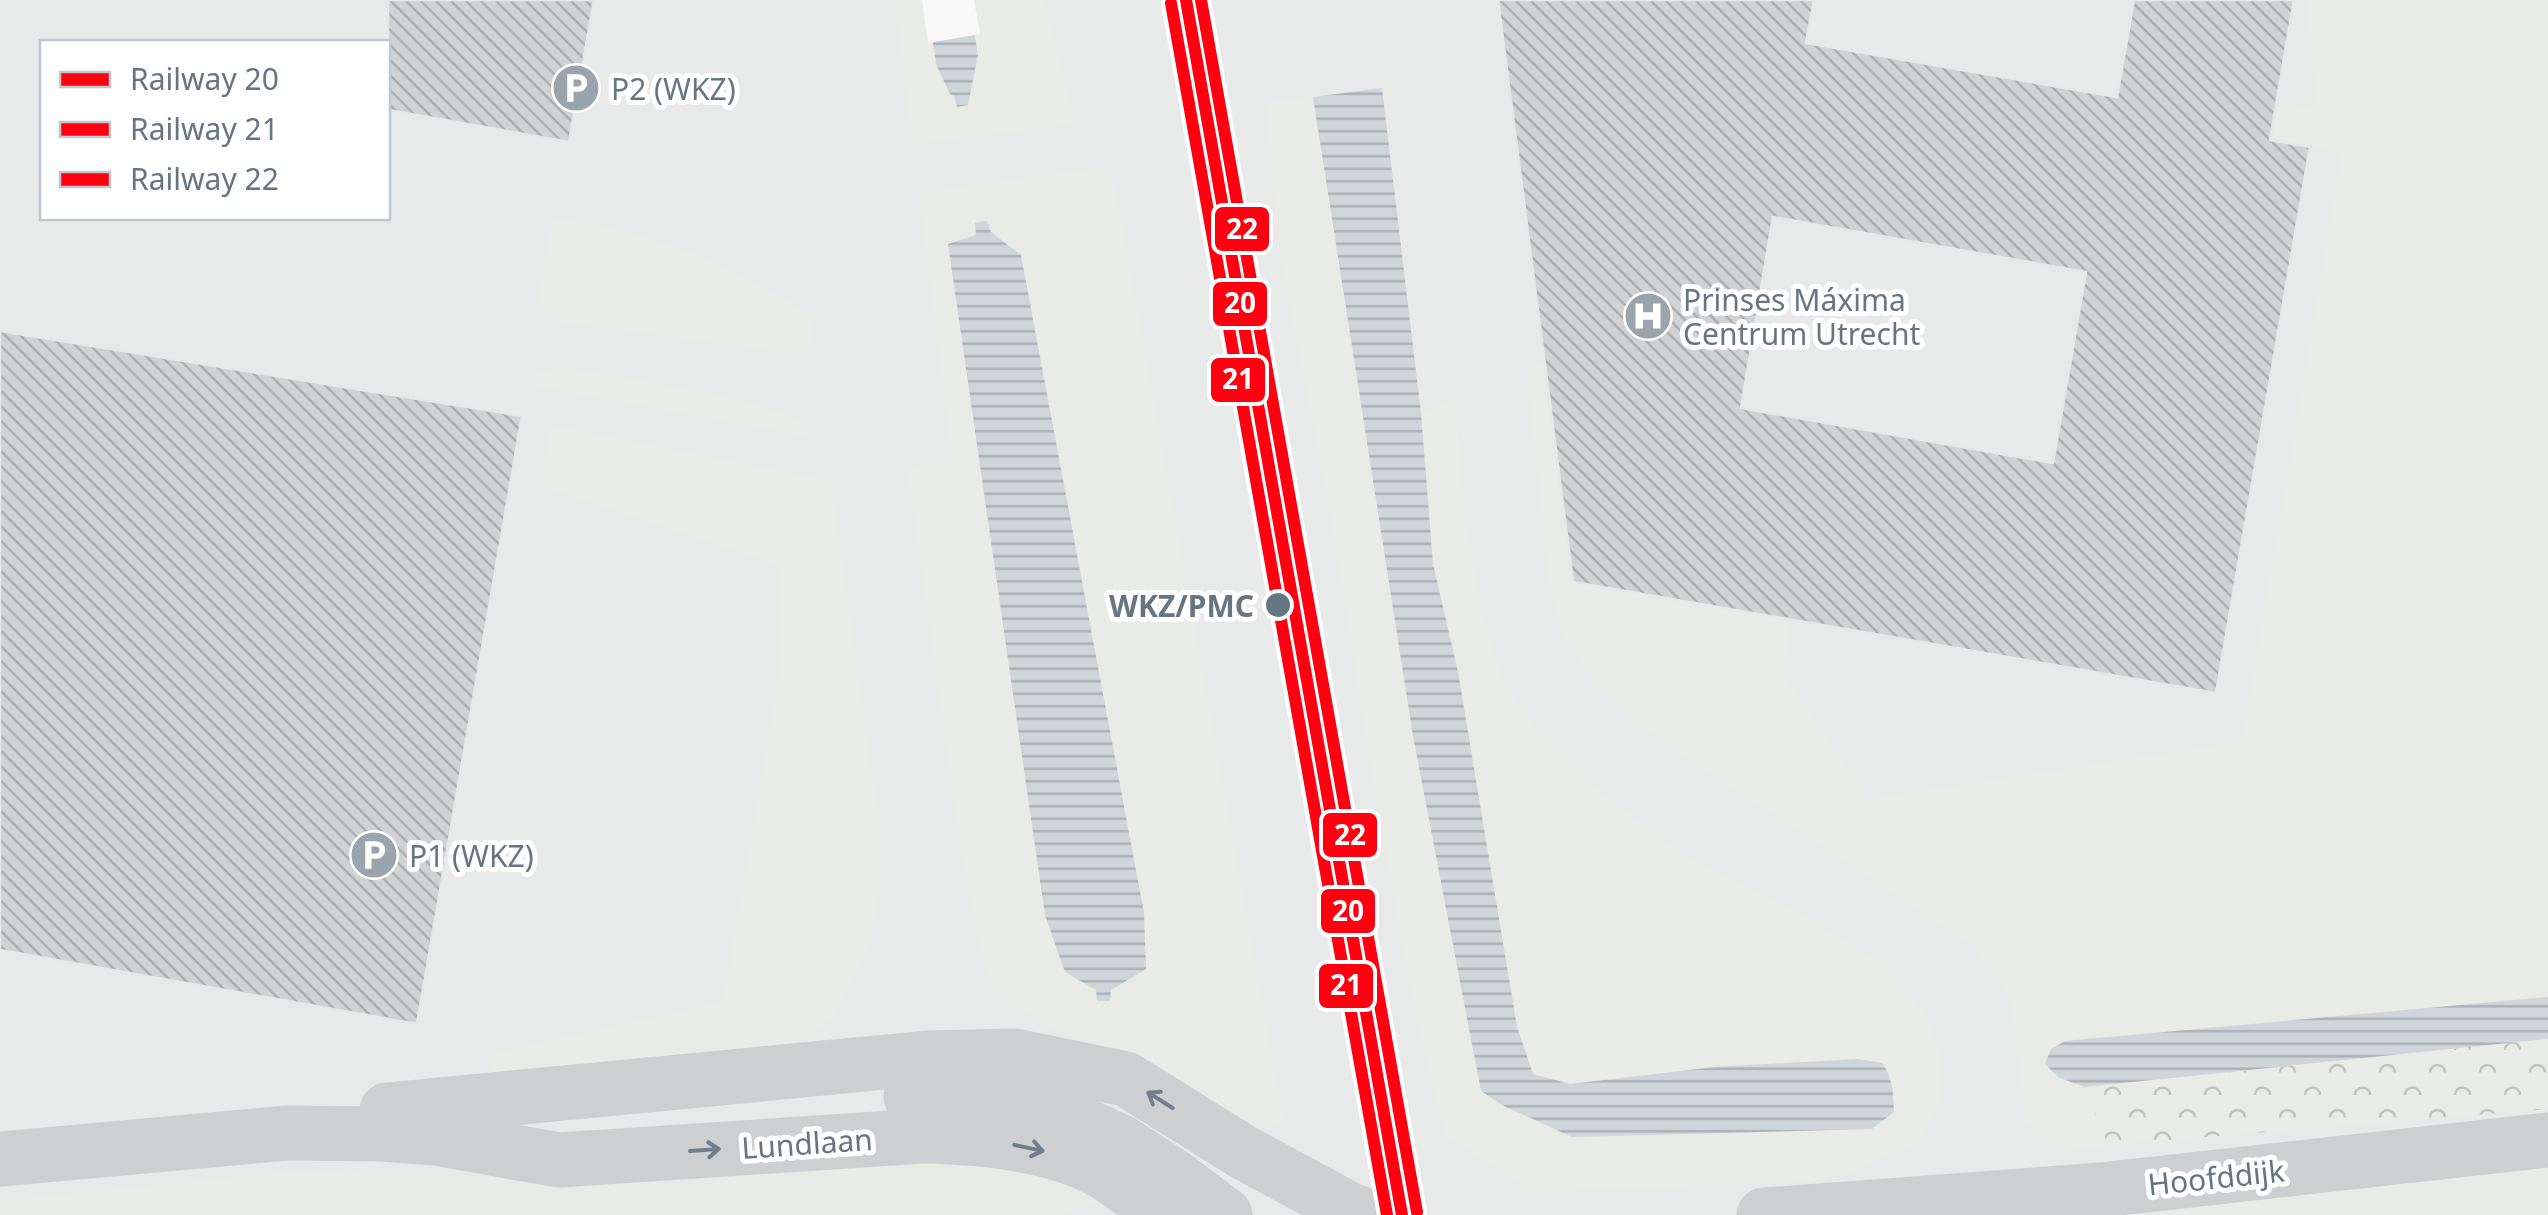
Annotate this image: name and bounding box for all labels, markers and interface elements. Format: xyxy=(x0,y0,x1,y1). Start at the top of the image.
legend xyxy=(40,40,390,220)
text: Railway 20 xyxy=(130,58,279,99)
parking icon: P2 (WKZ) xyxy=(550,62,602,114)
place label: P2 (WKZ) xyxy=(611,68,736,109)
text: Railway 21 xyxy=(130,108,279,149)
text: Railway 22 xyxy=(130,158,279,199)
line badge: 22 xyxy=(1213,205,1271,253)
text: 22 xyxy=(1226,209,1258,247)
place label: Prinses Máxima Centrum Utrecht xyxy=(1683,279,1920,354)
line badge: 20 xyxy=(1211,280,1269,328)
text: 20 xyxy=(1224,283,1256,321)
hospital icon: Prinses Máxima Centrum Utrecht xyxy=(1622,290,1674,342)
line badge: 21 xyxy=(1209,356,1267,404)
text: 21 xyxy=(1222,359,1254,397)
place label: WKZ/PMC xyxy=(1109,585,1254,626)
marker: WKZ/PMC xyxy=(1263,590,1293,620)
line badge: 22 xyxy=(1321,811,1379,859)
text: 22 xyxy=(1334,815,1366,853)
parking icon: P1 (WKZ) xyxy=(348,829,400,881)
place label: P1 (WKZ) xyxy=(409,835,534,876)
line badge: 20 xyxy=(1319,887,1377,935)
text: 20 xyxy=(1332,891,1364,929)
line badge: 21 xyxy=(1317,962,1375,1010)
text: 21 xyxy=(1330,965,1362,1003)
one-way arrow xyxy=(1146,1090,1175,1111)
street label: Lundlaan xyxy=(740,1118,874,1168)
one-way arrow xyxy=(1012,1139,1044,1158)
one-way arrow xyxy=(689,1140,721,1159)
street label: Hoofddijk xyxy=(2146,1149,2286,1205)

